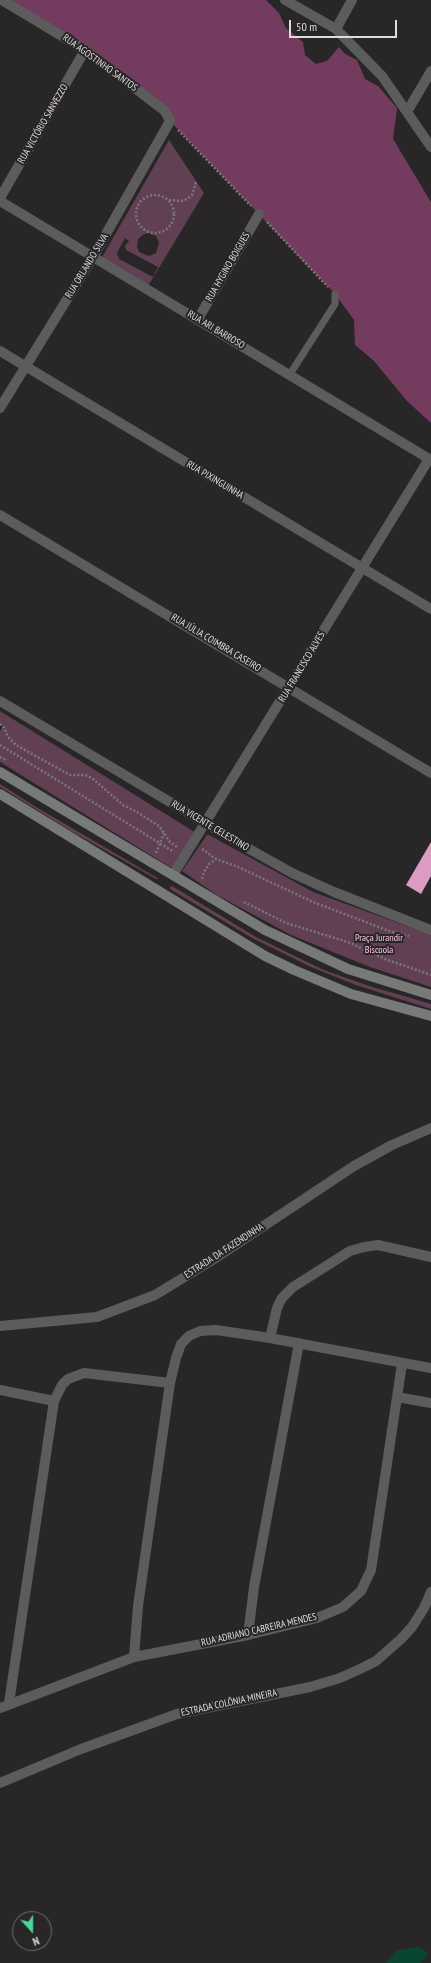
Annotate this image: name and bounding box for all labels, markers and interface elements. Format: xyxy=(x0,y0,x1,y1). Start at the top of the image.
scale bar xyxy=(291,12,399,38)
text: 50 m xyxy=(296,19,317,34)
street label: RUA AGOSTINHO SANTOS xyxy=(60,32,140,94)
street label: RUA VICTÓRIO SANVEZZO xyxy=(15,82,71,166)
street label: RUA HYGINO BOIGUES xyxy=(203,230,253,304)
street label: RUA ORLANDO SILVA xyxy=(63,232,111,300)
street label: RUA ARI BARROSO xyxy=(185,308,247,352)
street label: RUA PIXINGUINHA xyxy=(184,458,246,502)
street label: RUA JÚLIA COIMBRA CASEIRO xyxy=(169,611,263,675)
street label: RUA FRANCISCO ALVES xyxy=(276,630,328,704)
street label: RUA VICENTE CELESTINO xyxy=(169,798,251,854)
park label: Praça Jurandir Biscoola xyxy=(355,932,403,956)
street label: ESTRADA DA FAZENDINHA xyxy=(182,1221,266,1281)
street label: RUA ADRIANO CABREIRA MENDES xyxy=(200,1611,318,1649)
street label: ESTRADA COLÔNIA MINEIRA xyxy=(180,1687,278,1719)
north arrow xyxy=(12,1911,52,1951)
text: N xyxy=(31,1934,41,1949)

